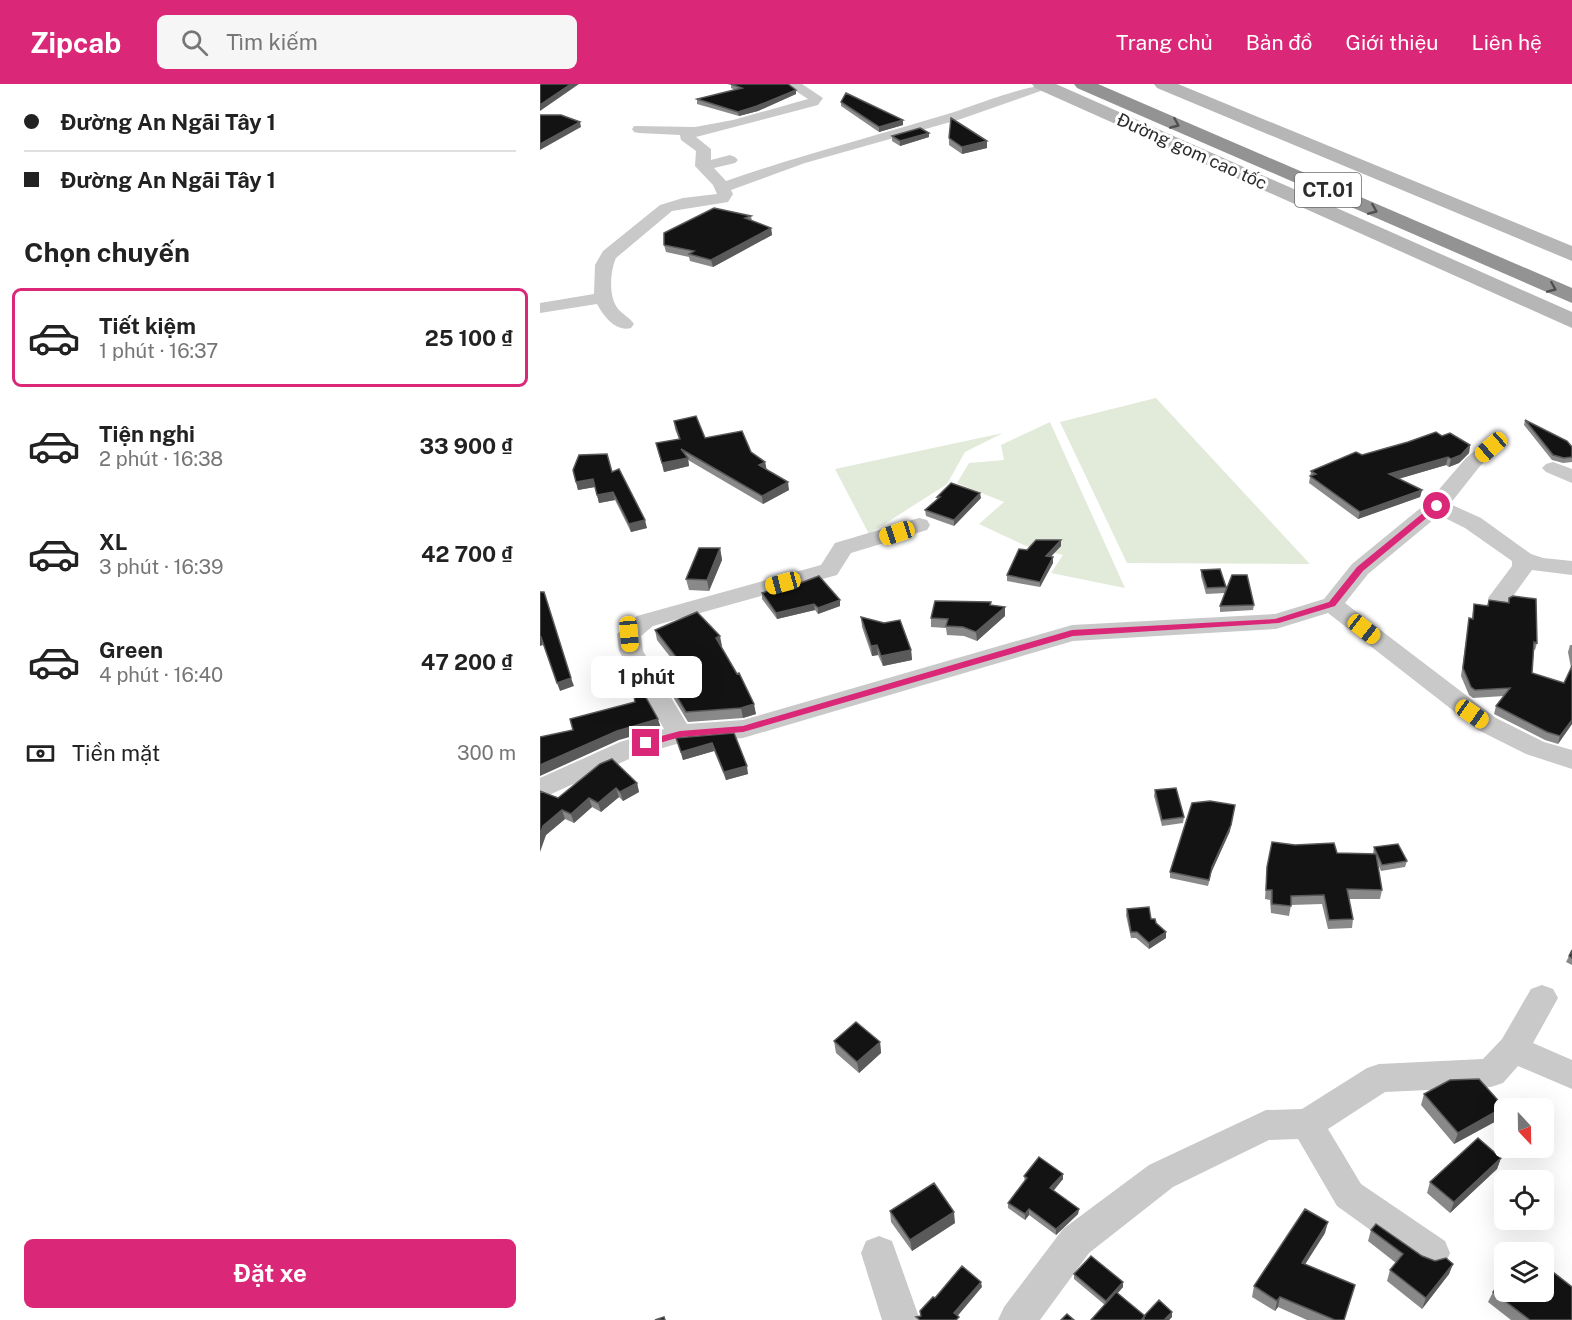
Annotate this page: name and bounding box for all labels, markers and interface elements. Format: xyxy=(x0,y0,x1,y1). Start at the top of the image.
search box xyxy=(157,15,577,69)
text: Zipcab xyxy=(30,26,121,59)
icon: search xyxy=(178,26,211,59)
text: Tìm kiếm xyxy=(226,29,318,55)
text: Trang chủ xyxy=(1116,30,1213,55)
text: Bản đồ xyxy=(1246,30,1313,55)
text: Giới thiệu xyxy=(1346,30,1439,55)
text: Liên hệ xyxy=(1472,30,1542,55)
street label: Đường gom cao tốc xyxy=(1114,108,1270,194)
text: Đường An Ngãi Tây 1 xyxy=(60,109,276,135)
one-way arrow xyxy=(1169,117,1180,129)
text: Đường An Ngãi Tây 1 xyxy=(60,167,276,193)
road number: CT.01 xyxy=(1295,173,1361,207)
one-way arrow xyxy=(1367,203,1378,215)
text: Chọn chuyến xyxy=(24,236,190,268)
one-way arrow xyxy=(1546,281,1557,293)
icon: car xyxy=(27,311,81,365)
text: Tiết kiệm xyxy=(99,313,196,339)
text: 25 100 ₫ xyxy=(425,325,513,351)
text: 1 phút · 16:37 xyxy=(99,339,218,363)
icon: car xyxy=(27,419,81,473)
text: Tiện nghi xyxy=(99,421,195,447)
car xyxy=(1472,428,1510,466)
text: 33 900 ₫ xyxy=(419,433,513,459)
text: 2 phút · 16:38 xyxy=(99,447,223,471)
route start xyxy=(1423,492,1450,519)
car xyxy=(877,519,917,547)
icon: car xyxy=(27,527,81,581)
text: XL xyxy=(99,529,127,555)
text: 42 700 ₫ xyxy=(421,541,513,567)
text: 3 phút · 16:39 xyxy=(99,555,224,579)
car xyxy=(763,570,803,596)
car xyxy=(1344,611,1384,647)
car xyxy=(618,615,640,653)
icon: car xyxy=(27,635,81,689)
text: Green xyxy=(99,637,163,663)
text: 47 200 ₫ xyxy=(421,649,513,675)
callout: 1 phút xyxy=(591,656,702,698)
text: 4 phút · 16:40 xyxy=(99,663,223,687)
text: 1 phút xyxy=(618,665,675,689)
car xyxy=(1452,696,1492,732)
route end xyxy=(632,729,659,756)
icon: cash xyxy=(24,737,57,770)
text: Tiền mặt xyxy=(72,740,160,766)
text: 300 m xyxy=(457,741,516,765)
north arrow xyxy=(1494,1098,1554,1158)
map controls xyxy=(1494,1098,1554,1302)
button: locate xyxy=(1494,1170,1554,1230)
button: Đặt xe xyxy=(24,1239,516,1308)
button: layers xyxy=(1494,1242,1554,1302)

